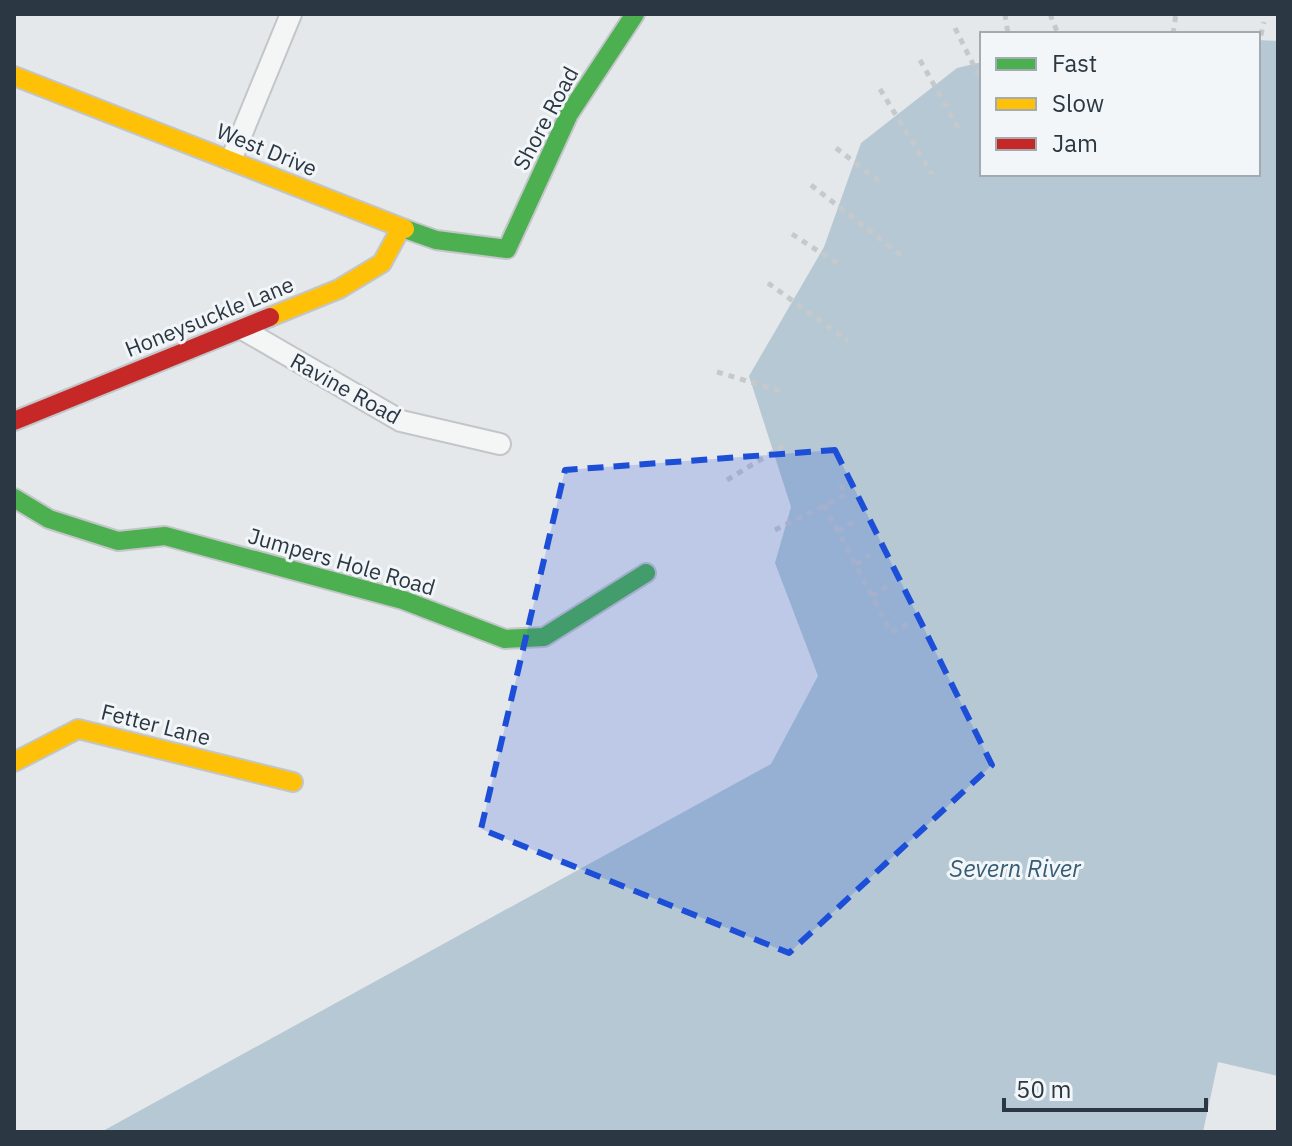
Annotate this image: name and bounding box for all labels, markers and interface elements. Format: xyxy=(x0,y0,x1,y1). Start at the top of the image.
legend xyxy=(980,32,1260,176)
text: Fast xyxy=(1052,47,1097,79)
street label: Shore Road xyxy=(506,61,584,175)
text: Slow xyxy=(1052,87,1104,119)
street label: West Drive xyxy=(212,116,322,182)
text: Jam xyxy=(1052,127,1098,159)
street label: Honeysuckle Lane xyxy=(120,269,298,363)
street label: Ravine Road xyxy=(286,346,406,430)
street label: Jumpers Hole Road xyxy=(245,520,439,602)
street label: Fetter Lane xyxy=(98,696,214,752)
water label: Severn River xyxy=(949,852,1082,884)
scale bar xyxy=(1004,1062,1206,1112)
text: 50 m xyxy=(1016,1073,1071,1105)

